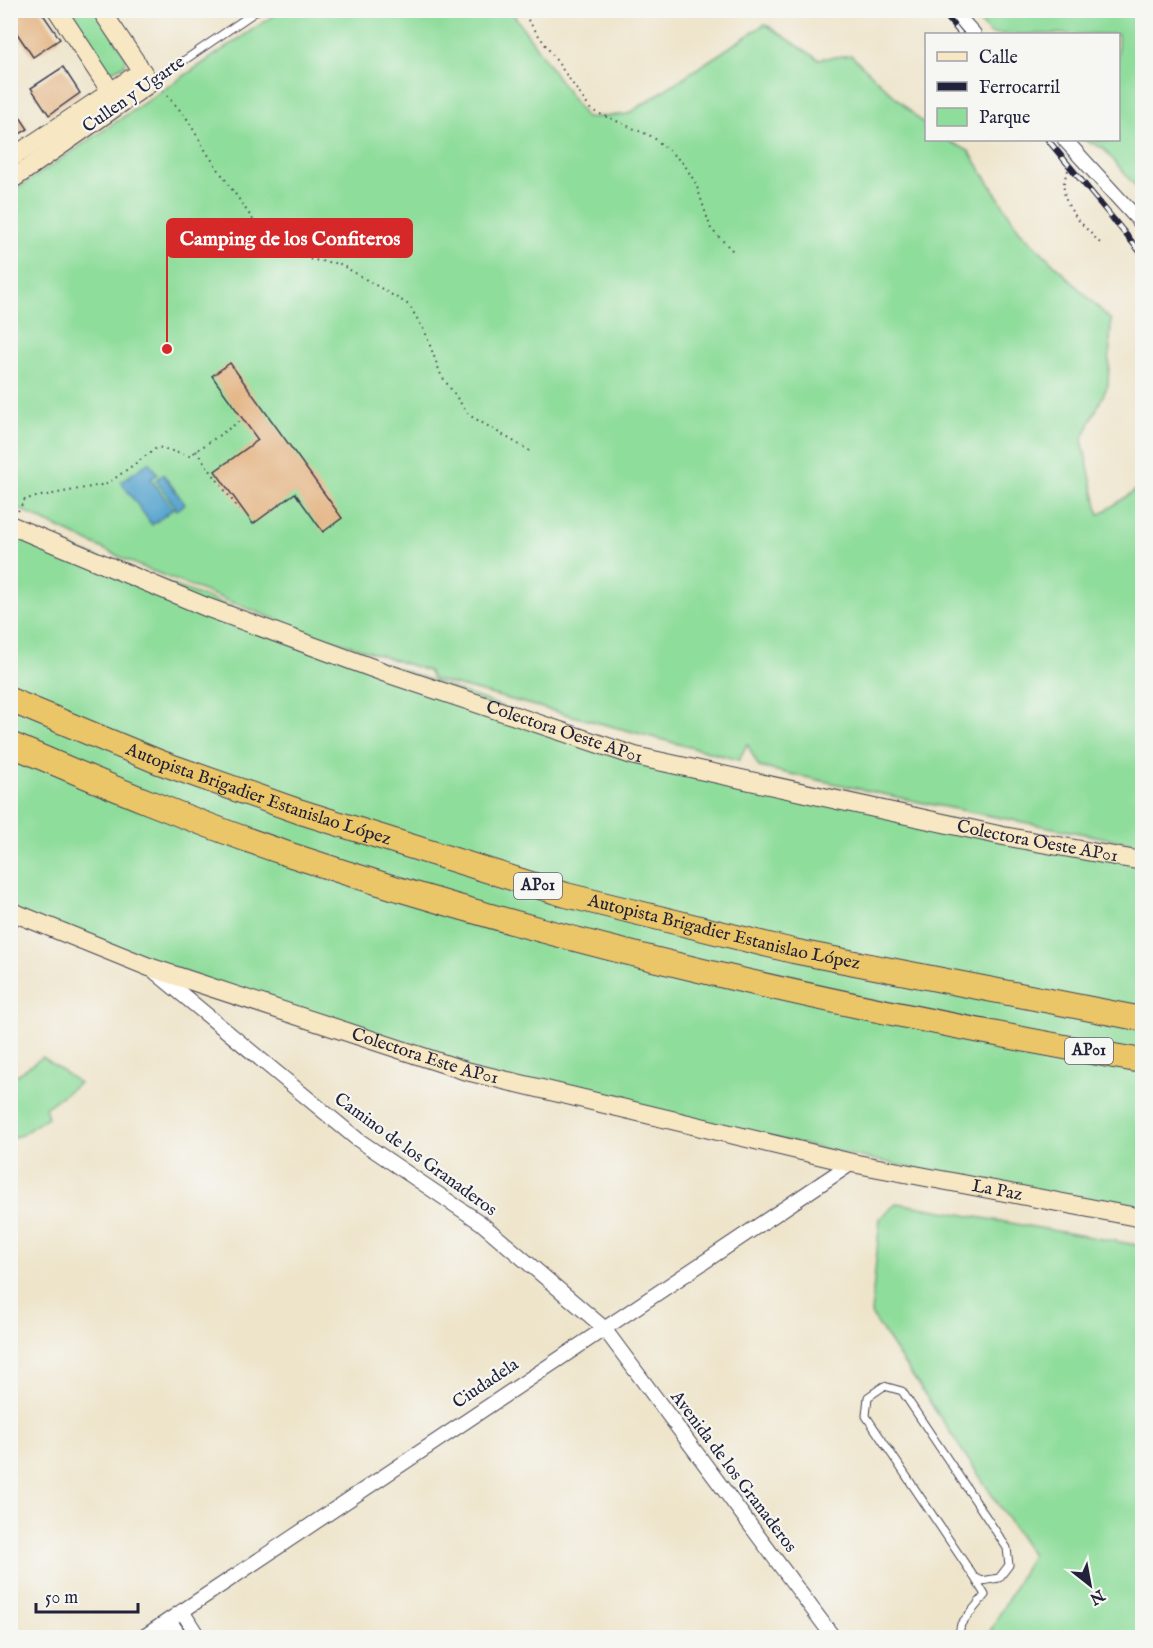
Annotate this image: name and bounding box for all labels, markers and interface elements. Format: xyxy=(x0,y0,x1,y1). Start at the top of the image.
legend xyxy=(925,33,1120,141)
text: Calle xyxy=(979,47,1018,70)
street label: Cullen y Ugarte xyxy=(78,51,190,139)
text: Ferrocarril xyxy=(979,77,1060,100)
text: Parque xyxy=(979,107,1030,130)
callout: Camping de los Confiteros xyxy=(167,219,412,257)
text: Camping de los Confiteros xyxy=(180,227,400,252)
street label: Colectora Oeste AP01 xyxy=(483,696,644,769)
street label: Autopista Brigadier Estanislao López xyxy=(121,738,394,851)
street label: Colectora Oeste AP01 xyxy=(955,815,1120,868)
road number: AP01 xyxy=(514,873,562,899)
street label: Autopista Brigadier Estanislao López xyxy=(584,889,862,975)
street label: Colectora Este AP01 xyxy=(349,1023,501,1090)
road number: AP01 xyxy=(1065,1038,1113,1064)
street label: Camino de los Granaderos xyxy=(329,1088,501,1222)
street label: La Paz xyxy=(970,1174,1024,1207)
street label: Ciudadela xyxy=(449,1353,524,1414)
street label: Avenida de los Granaderos xyxy=(664,1386,801,1557)
north arrow xyxy=(1060,1555,1120,1615)
scale bar xyxy=(36,1576,138,1614)
text: N xyxy=(1085,1583,1109,1608)
text: 50 m xyxy=(45,1587,78,1610)

